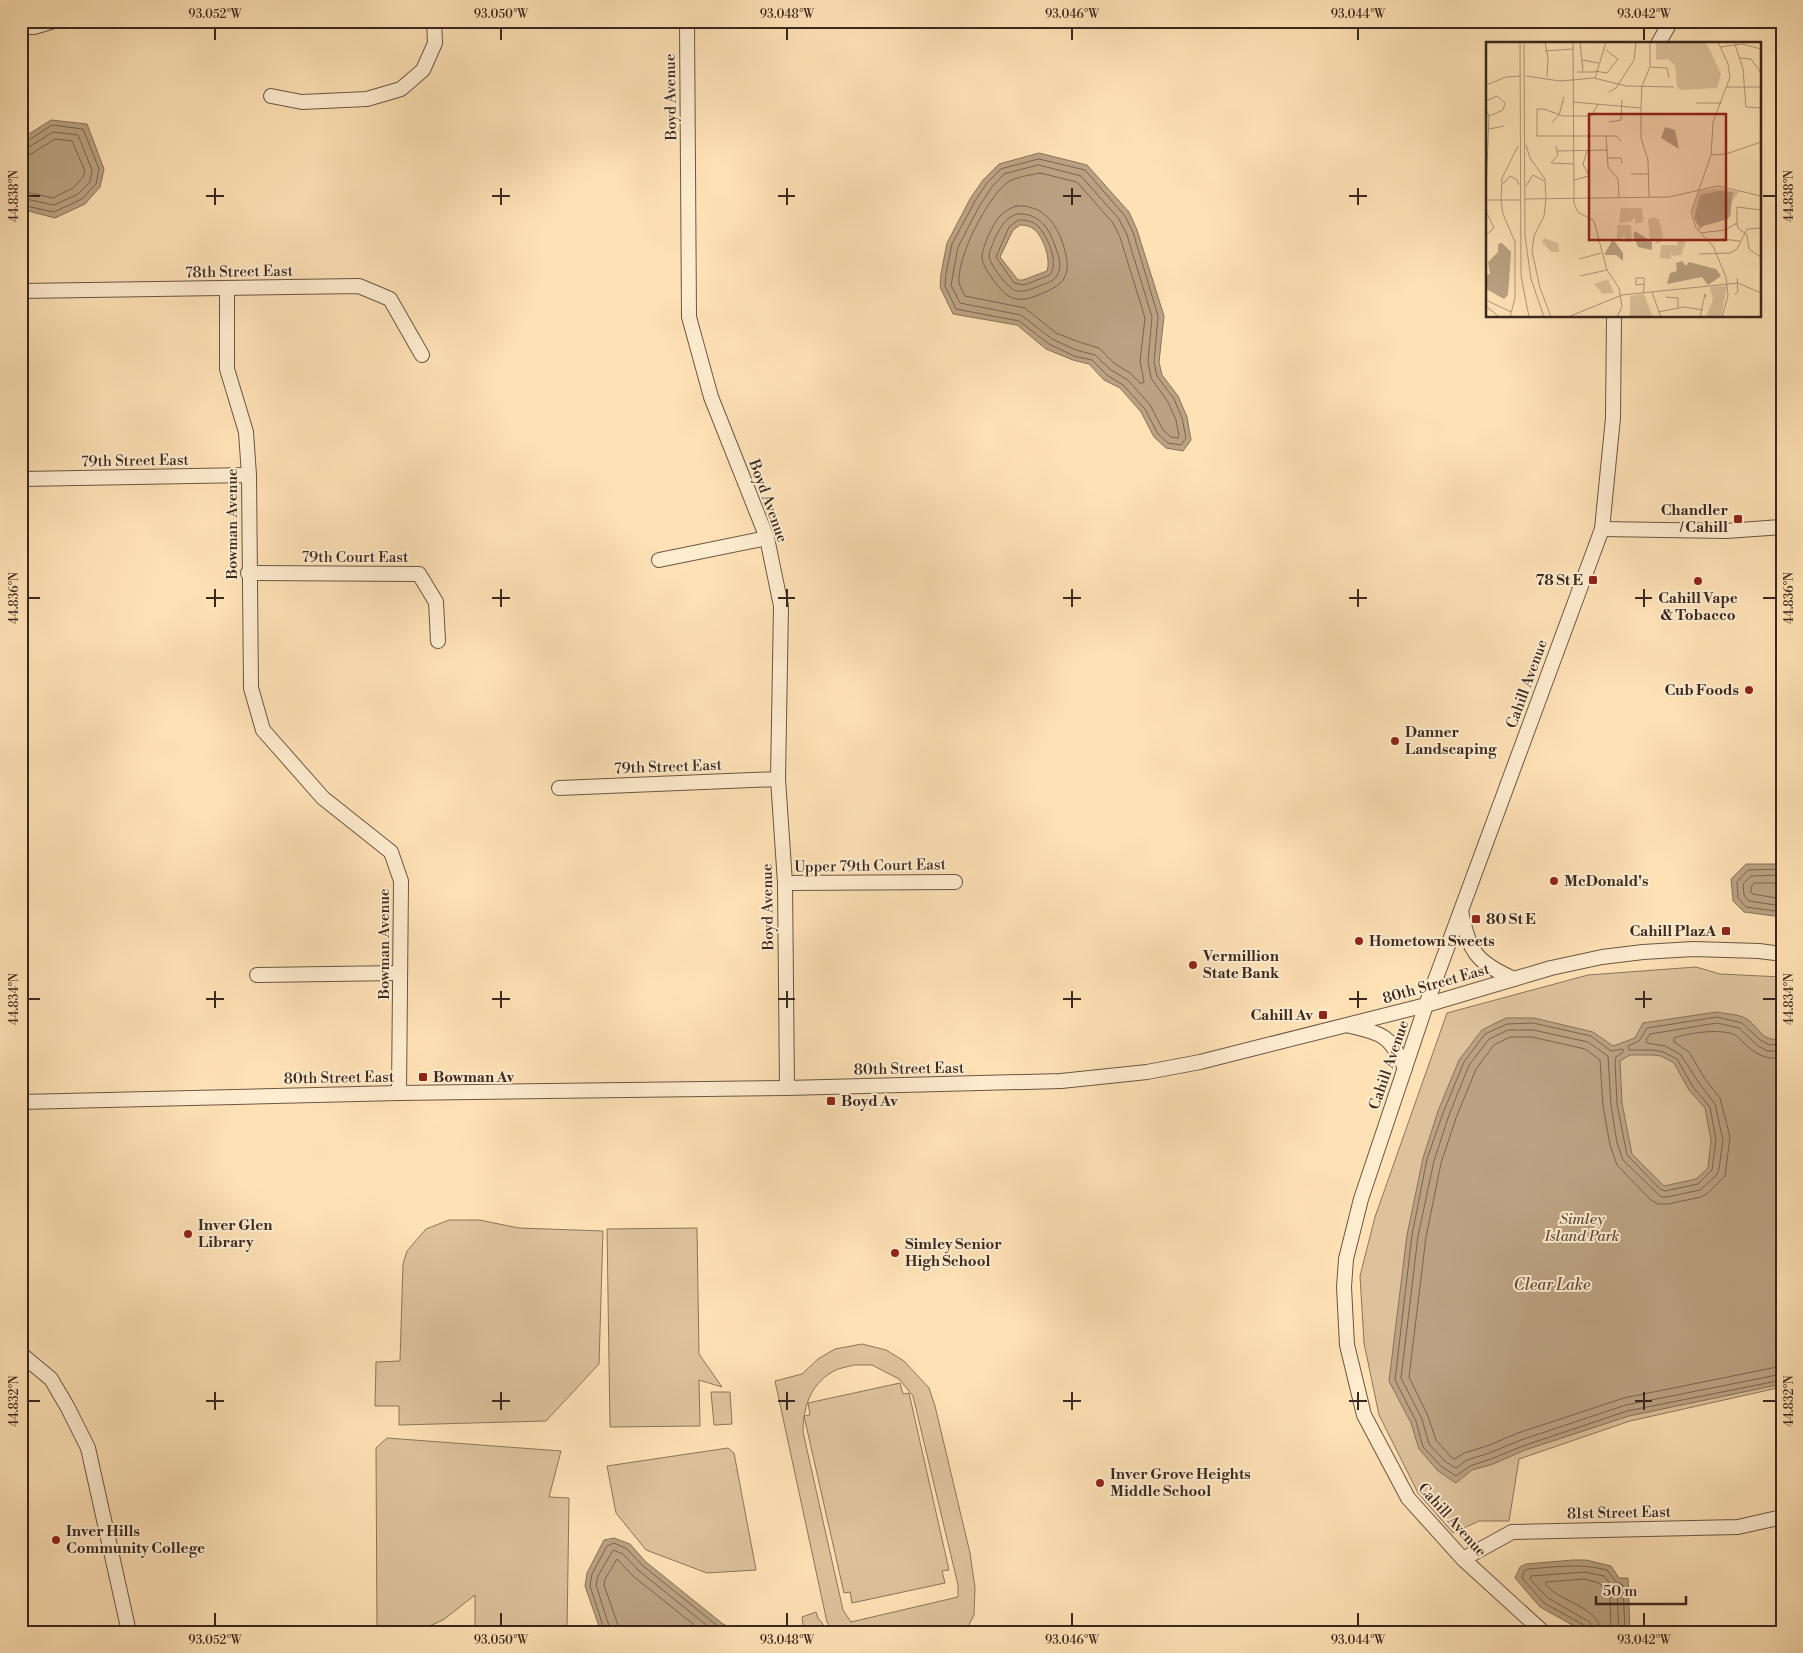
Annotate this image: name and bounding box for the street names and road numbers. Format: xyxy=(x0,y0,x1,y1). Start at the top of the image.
street label: Boyd Avenue xyxy=(661,53,681,142)
street label: 78th Street East xyxy=(185,262,294,282)
street label: 79th Street East xyxy=(81,451,190,471)
street label: Boyd Avenue xyxy=(744,456,792,545)
street label: Bowman Avenue xyxy=(223,468,242,581)
street label: 79th Court East xyxy=(302,548,409,567)
street label: Cahill Avenue xyxy=(1502,637,1552,731)
street label: 79th Street East xyxy=(614,756,723,778)
street label: Upper 79th Court East xyxy=(794,855,947,877)
street label: Boyd Avenue xyxy=(758,863,778,952)
street label: Bowman Avenue xyxy=(375,888,394,1001)
street label: 80th Street East xyxy=(1380,959,1492,1008)
street label: Cahill Avenue xyxy=(1365,1018,1413,1112)
street label: 80th Street East xyxy=(854,1059,965,1079)
street label: 80th Street East xyxy=(284,1068,395,1088)
street label: Cahill Avenue xyxy=(1414,1479,1490,1561)
street label: 81st Street East xyxy=(1567,1503,1672,1523)

